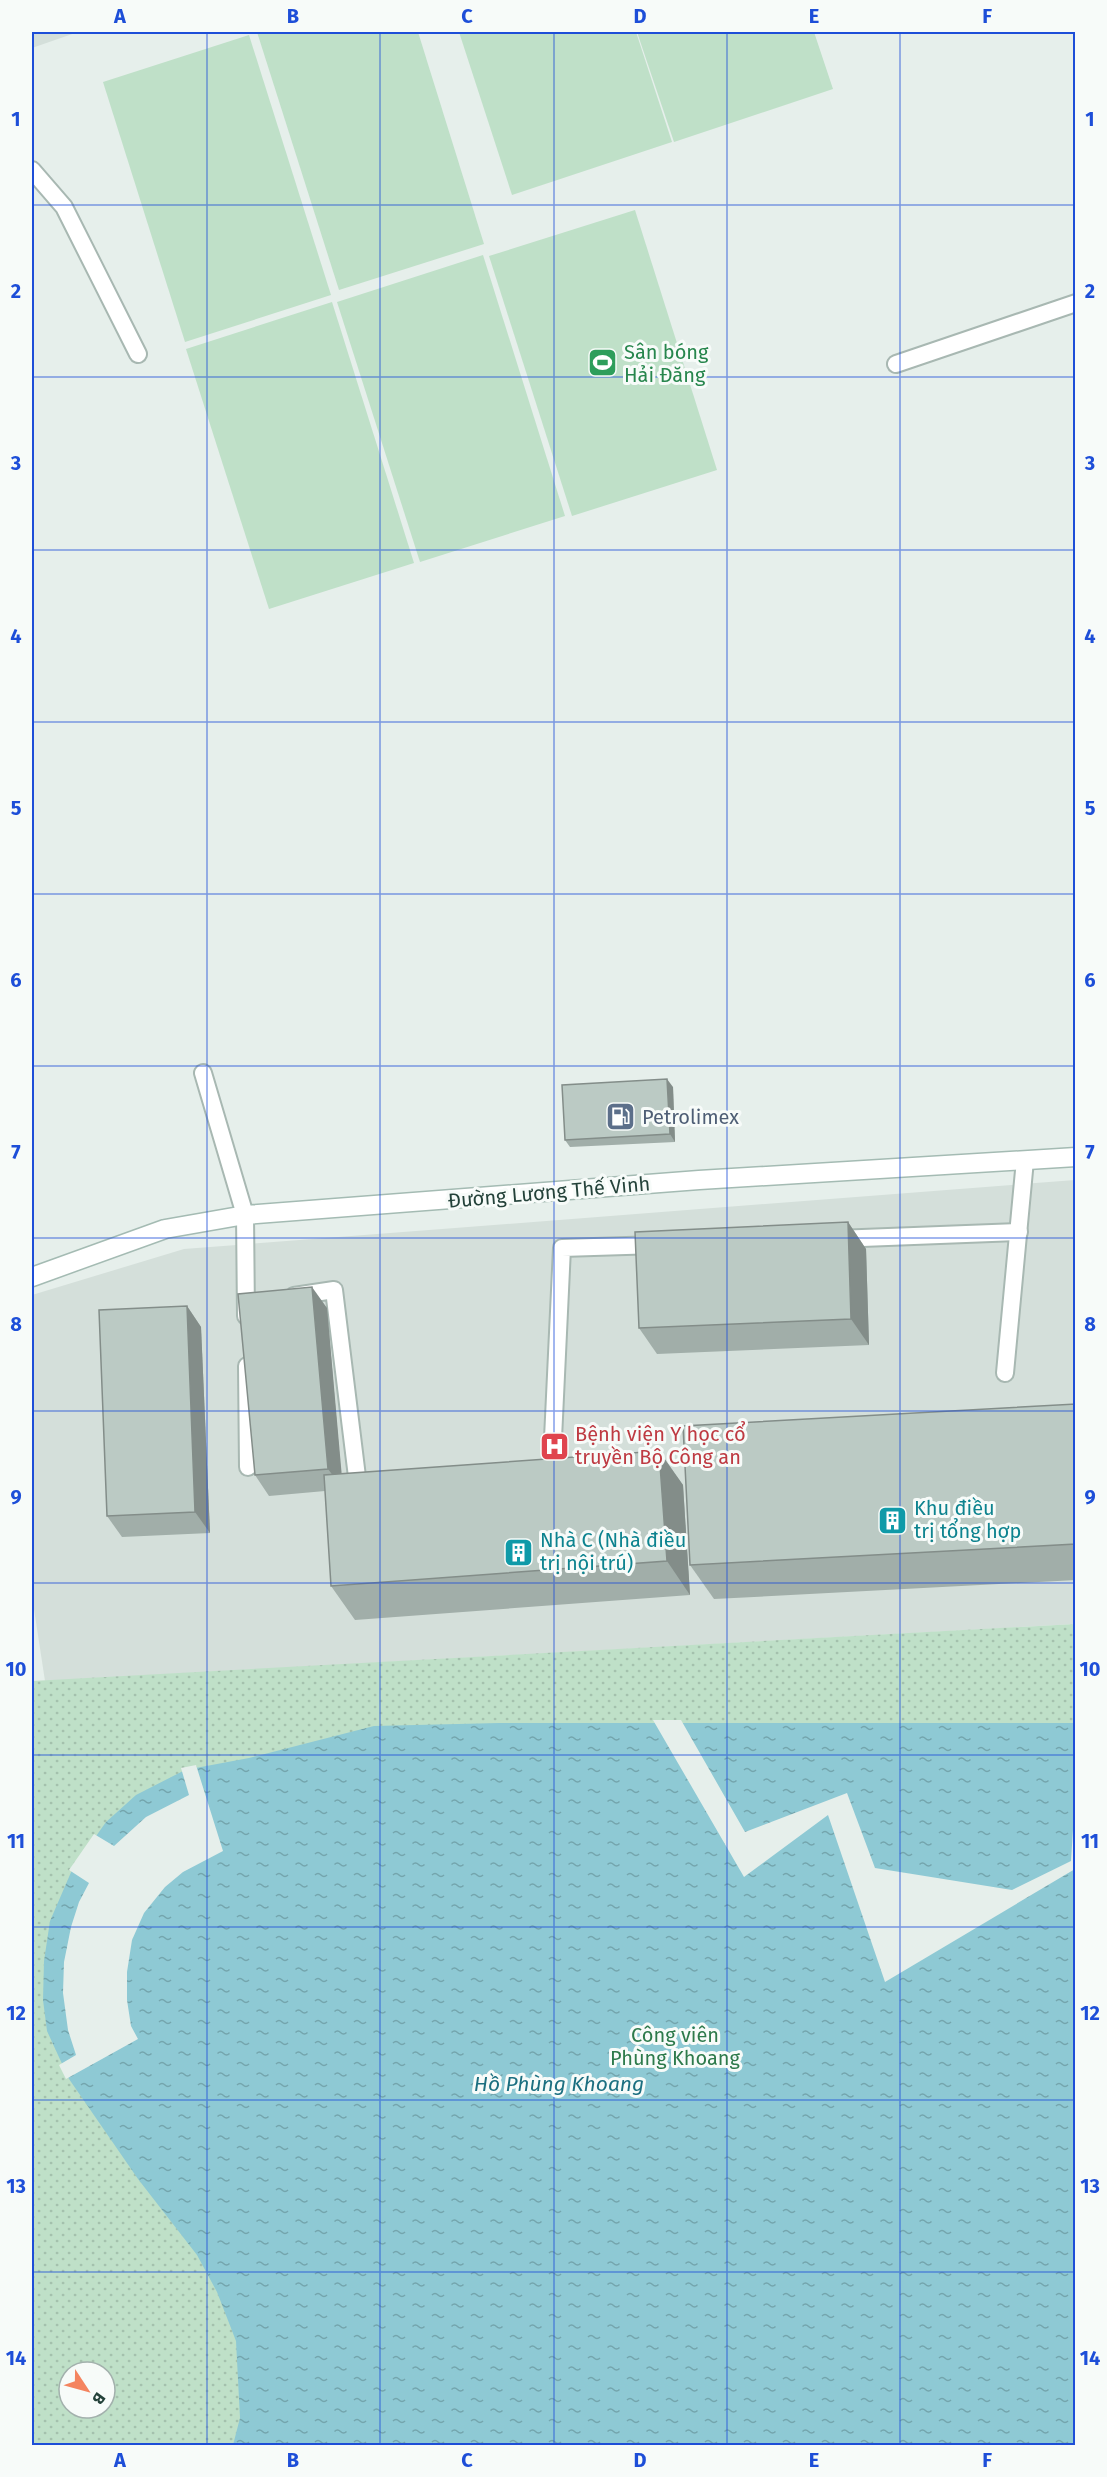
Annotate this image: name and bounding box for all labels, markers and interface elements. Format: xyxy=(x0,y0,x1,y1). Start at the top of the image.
text: A xyxy=(113,4,127,28)
text: B xyxy=(287,4,299,28)
text: C xyxy=(461,4,473,28)
text: D xyxy=(633,4,647,28)
text: E xyxy=(809,4,819,28)
text: F xyxy=(982,4,992,28)
text: 1 xyxy=(11,107,21,131)
text: 1 xyxy=(1085,107,1095,131)
text: 2 xyxy=(11,279,21,303)
text: 2 xyxy=(1085,279,1095,303)
place label: Sân bóng Hải Đăng xyxy=(624,340,709,387)
sports icon: Sân bóng Hải Đăng xyxy=(587,347,619,379)
text: 3 xyxy=(10,451,21,475)
text: 3 xyxy=(1084,451,1095,475)
text: 4 xyxy=(10,624,22,648)
text: 4 xyxy=(1084,624,1096,648)
text: 5 xyxy=(11,796,22,820)
text: 5 xyxy=(1085,796,1096,820)
text: 6 xyxy=(10,968,22,992)
text: 6 xyxy=(1084,968,1096,992)
fuel station icon: Petrolimex xyxy=(605,1101,637,1133)
place label: Petrolimex xyxy=(642,1105,739,1129)
text: 7 xyxy=(11,1140,21,1164)
text: 7 xyxy=(1085,1140,1095,1164)
street label: Đường Lương Thế Vinh xyxy=(447,1171,651,1213)
text: 8 xyxy=(10,1312,22,1336)
text: 8 xyxy=(1084,1312,1096,1336)
place label: Bệnh viện Y học cổ truyền Bộ Công an xyxy=(575,1420,746,1469)
hospital icon: Bệnh viện Y học cổ truyền Bộ Công an xyxy=(538,1430,570,1462)
text: 9 xyxy=(10,1485,22,1509)
text: 9 xyxy=(1084,1485,1096,1509)
place label: Khu điều trị tổng hợp xyxy=(914,1496,1021,1543)
building icon: Khu điều trị tổng hợp xyxy=(877,1504,909,1536)
place label: Nhà C (Nhà điều trị nội trú) xyxy=(540,1528,686,1575)
building icon: Nhà C (Nhà điều trị nội trú) xyxy=(503,1536,535,1568)
text: 10 xyxy=(6,1657,26,1681)
text: 10 xyxy=(1080,1657,1100,1681)
text: 11 xyxy=(7,1829,25,1853)
text: 11 xyxy=(1081,1829,1099,1853)
text: 12 xyxy=(6,2001,26,2025)
text: 12 xyxy=(1080,2001,1100,2025)
park label: Công viên Phùng Khoang xyxy=(610,2023,741,2070)
water label: Hồ Phùng Khoang xyxy=(474,2071,644,2097)
text: 13 xyxy=(6,2174,26,2198)
text: 13 xyxy=(1080,2174,1100,2198)
text: 14 xyxy=(6,2346,26,2370)
text: 14 xyxy=(1080,2346,1100,2370)
north arrow xyxy=(57,2360,117,2420)
text: B xyxy=(88,2389,109,2408)
text: A xyxy=(113,2448,127,2472)
text: B xyxy=(287,2448,299,2472)
text: C xyxy=(461,2448,473,2472)
text: D xyxy=(633,2448,647,2472)
text: E xyxy=(809,2448,819,2472)
text: F xyxy=(982,2448,992,2472)

